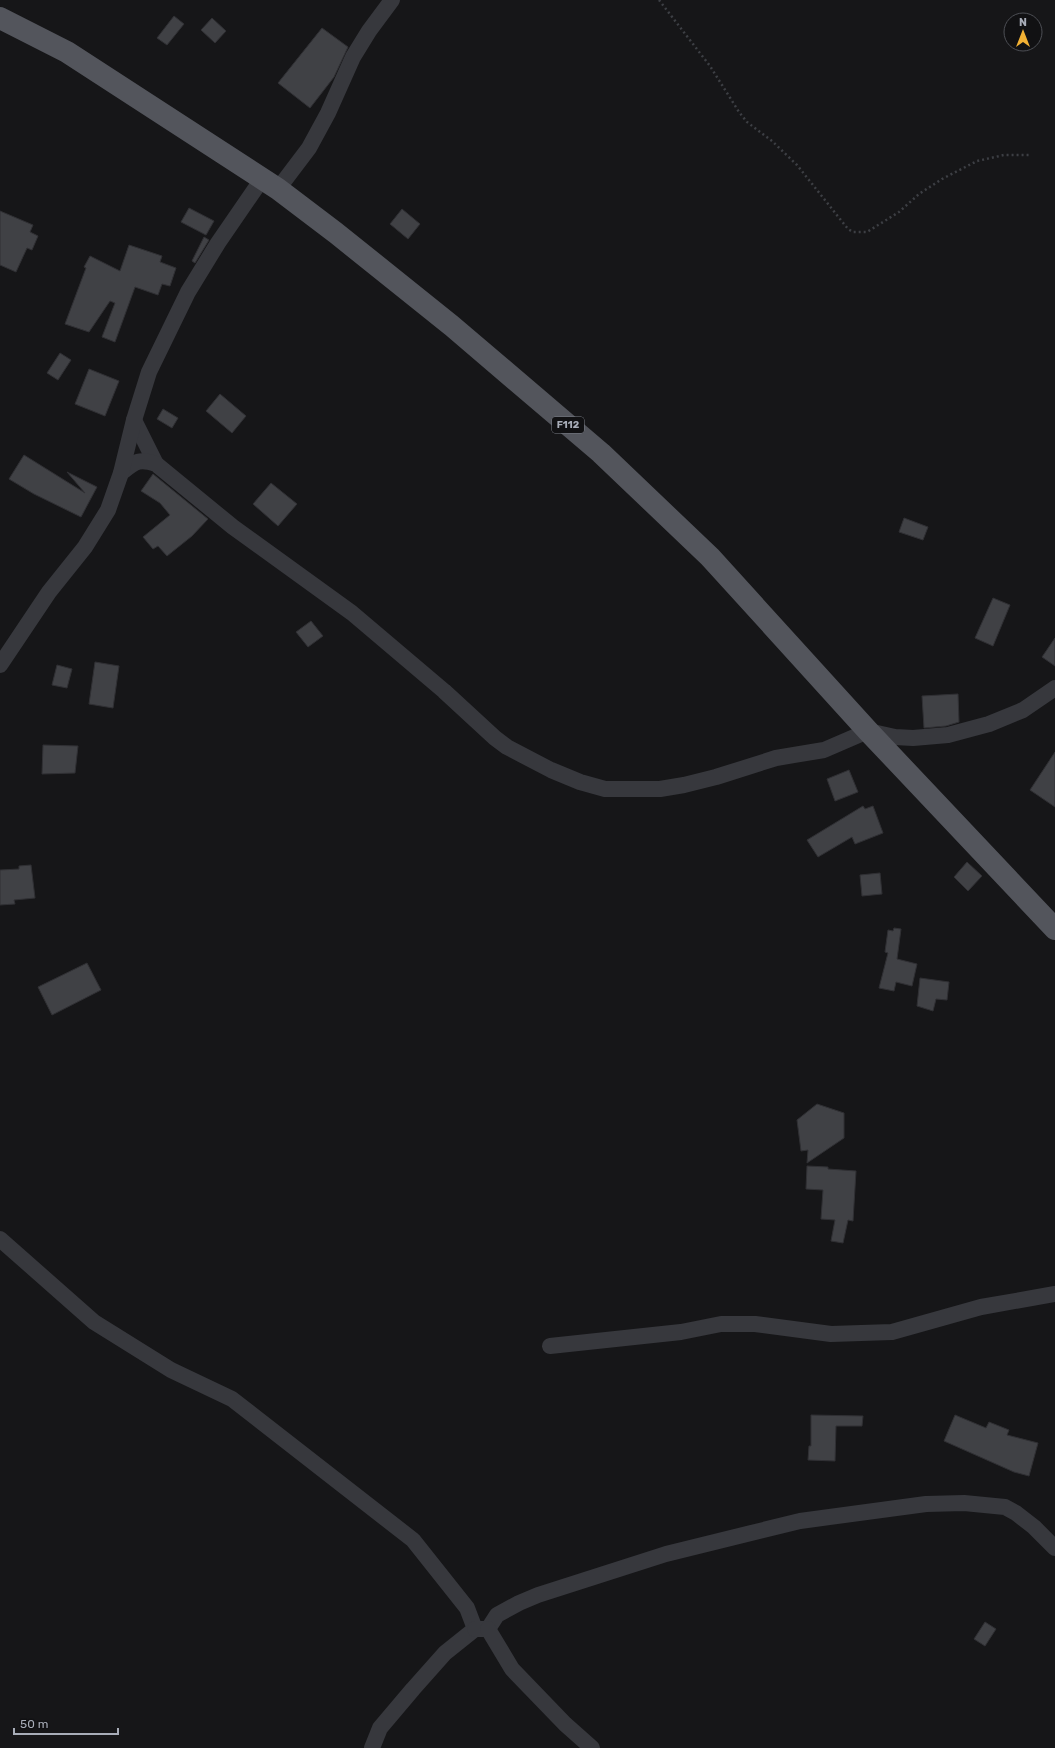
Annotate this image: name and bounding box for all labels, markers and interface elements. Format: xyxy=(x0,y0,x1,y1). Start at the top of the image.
north arrow xyxy=(1003,12,1043,52)
text: N xyxy=(1019,16,1027,29)
road number: F112 xyxy=(552,417,584,433)
scale bar xyxy=(14,1710,118,1736)
text: 50 m xyxy=(20,1717,48,1731)

